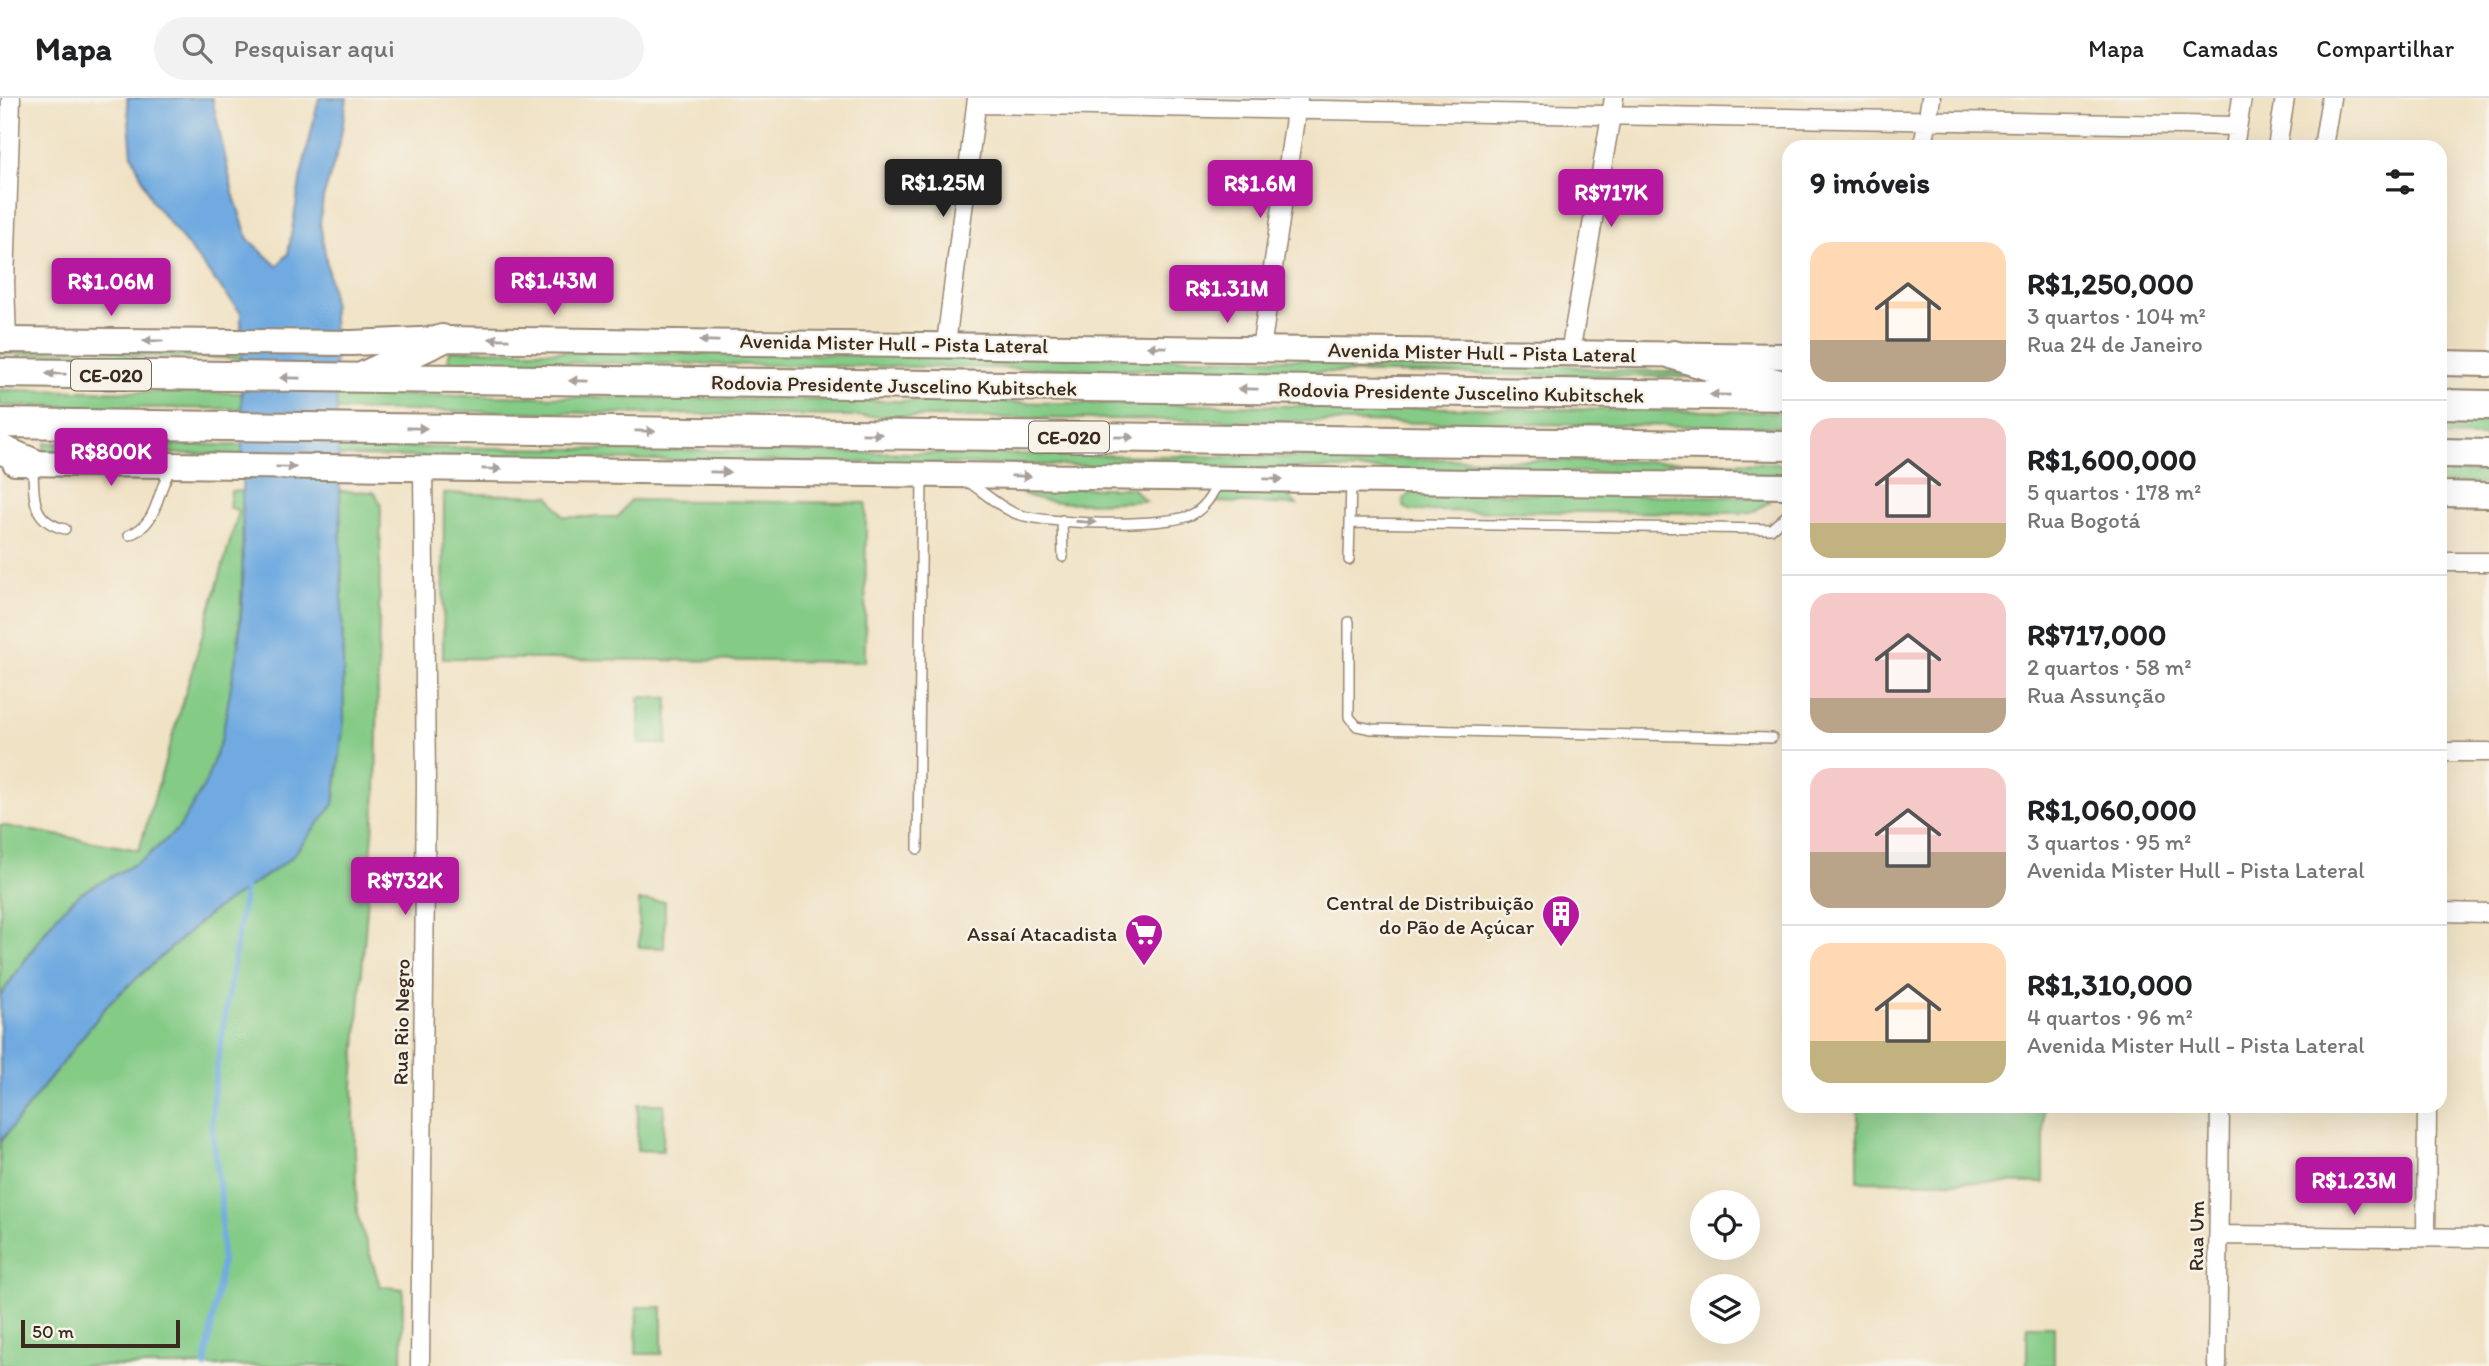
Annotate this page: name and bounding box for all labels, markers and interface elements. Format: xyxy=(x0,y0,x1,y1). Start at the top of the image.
search box xyxy=(154,17,644,80)
text: Mapa xyxy=(35,29,112,68)
icon: search xyxy=(178,29,216,67)
text: Pesquisar aqui xyxy=(234,32,395,64)
text: Mapa xyxy=(2088,34,2144,63)
text: Camadas xyxy=(2182,34,2278,63)
text: Compartilhar xyxy=(2316,34,2454,63)
pin: R$1.25M xyxy=(878,159,1008,219)
pin: R$1.6M xyxy=(1203,160,1317,220)
icon: filters xyxy=(2381,163,2419,201)
text: 9 imóveis xyxy=(1810,164,1930,201)
text: R$1.25M xyxy=(901,168,985,196)
text: R$1.6M xyxy=(1224,169,1296,197)
pin: R$717K xyxy=(1554,170,1668,229)
text: R$717K xyxy=(1574,178,1648,206)
pin: R$1.06M xyxy=(46,258,176,318)
pin: R$1.43M xyxy=(489,258,619,317)
text: R$1,250,000 xyxy=(2027,265,2194,302)
text: R$1.43M xyxy=(511,266,597,294)
pin: R$1.31M xyxy=(1162,266,1292,325)
text: R$1.06M xyxy=(68,267,154,295)
icon: home xyxy=(1866,270,1950,354)
text: R$1.31M xyxy=(1185,274,1269,302)
text: 3 quartos · 104 m² xyxy=(2027,302,2206,330)
street label: Avenida Mister Hull - Pista Lateral xyxy=(740,328,1048,358)
text: Rua 24 de Janeiro xyxy=(2027,330,2203,358)
one-way arrow xyxy=(487,333,509,345)
one-way arrow xyxy=(141,335,163,347)
one-way arrow xyxy=(698,335,720,347)
street label: Avenida Mister Hull - Pista Lateral xyxy=(1328,337,1636,367)
one-way arrow xyxy=(1146,341,1168,353)
road number: CE-020 xyxy=(71,360,151,390)
one-way arrow xyxy=(44,368,66,380)
street label: Rodovia Presidente Juscelino Kubitschek xyxy=(711,369,1078,401)
one-way arrow xyxy=(279,372,301,384)
one-way arrow xyxy=(568,375,590,386)
street label: Rodovia Presidente Juscelino Kubitschek xyxy=(1278,376,1645,408)
one-way arrow xyxy=(1237,384,1259,395)
one-way arrow xyxy=(1709,389,1731,401)
road number: CE-020 xyxy=(1029,422,1109,452)
one-way arrow xyxy=(407,423,429,434)
one-way arrow xyxy=(634,425,656,437)
pin: R$800K xyxy=(54,428,168,488)
one-way arrow xyxy=(862,428,884,440)
one-way arrow xyxy=(1114,432,1136,443)
text: R$800K xyxy=(71,437,151,465)
text: R$1,600,000 xyxy=(2027,441,2197,478)
icon: home xyxy=(1866,446,1950,530)
one-way arrow xyxy=(275,461,297,473)
one-way arrow xyxy=(482,463,504,475)
one-way arrow xyxy=(709,466,731,478)
one-way arrow xyxy=(1010,470,1032,481)
one-way arrow xyxy=(1262,473,1284,485)
text: 5 quartos · 178 m² xyxy=(2027,478,2202,506)
text: Rua Bogotá xyxy=(2027,506,2140,534)
one-way arrow xyxy=(1076,517,1098,528)
text: R$717,000 xyxy=(2027,616,2167,653)
icon: home xyxy=(1866,621,1950,705)
text: 2 quartos · 58 m² xyxy=(2027,653,2192,681)
text: Rua Assunção xyxy=(2027,681,2166,709)
text: R$1,060,000 xyxy=(2027,791,2197,828)
icon: home xyxy=(1866,796,1950,880)
text: 3 quartos · 95 m² xyxy=(2027,828,2191,856)
text: Avenida Mister Hull - Pista Lateral xyxy=(2027,856,2365,884)
pin: R$732K xyxy=(348,858,462,917)
text: R$732K xyxy=(367,866,443,894)
place label: Central de Distribuição do Pão de Açúcar xyxy=(1326,890,1535,939)
building icon: Central de Distribuição do Pão de Açúcar xyxy=(1540,893,1582,948)
supermarket icon: Assaí Atacadista xyxy=(1123,912,1165,967)
place label: Assaí Atacadista xyxy=(967,921,1117,946)
street label: Rua Rio Negro xyxy=(387,958,415,1086)
text: R$1,310,000 xyxy=(2027,966,2193,1003)
icon: home xyxy=(1866,971,1950,1055)
text: 4 quartos · 96 m² xyxy=(2027,1003,2193,1031)
text: Avenida Mister Hull - Pista Lateral xyxy=(2027,1031,2365,1059)
pin: R$1.23M xyxy=(2289,1158,2419,1217)
text: R$1.23M xyxy=(2311,1166,2397,1194)
map controls xyxy=(1690,1190,1760,1344)
button: locate xyxy=(1690,1190,1760,1260)
street label: Rua Um xyxy=(2183,1200,2209,1272)
button: layers xyxy=(1690,1274,1760,1344)
scale bar xyxy=(21,1317,180,1349)
text: 50 m xyxy=(32,1320,74,1343)

